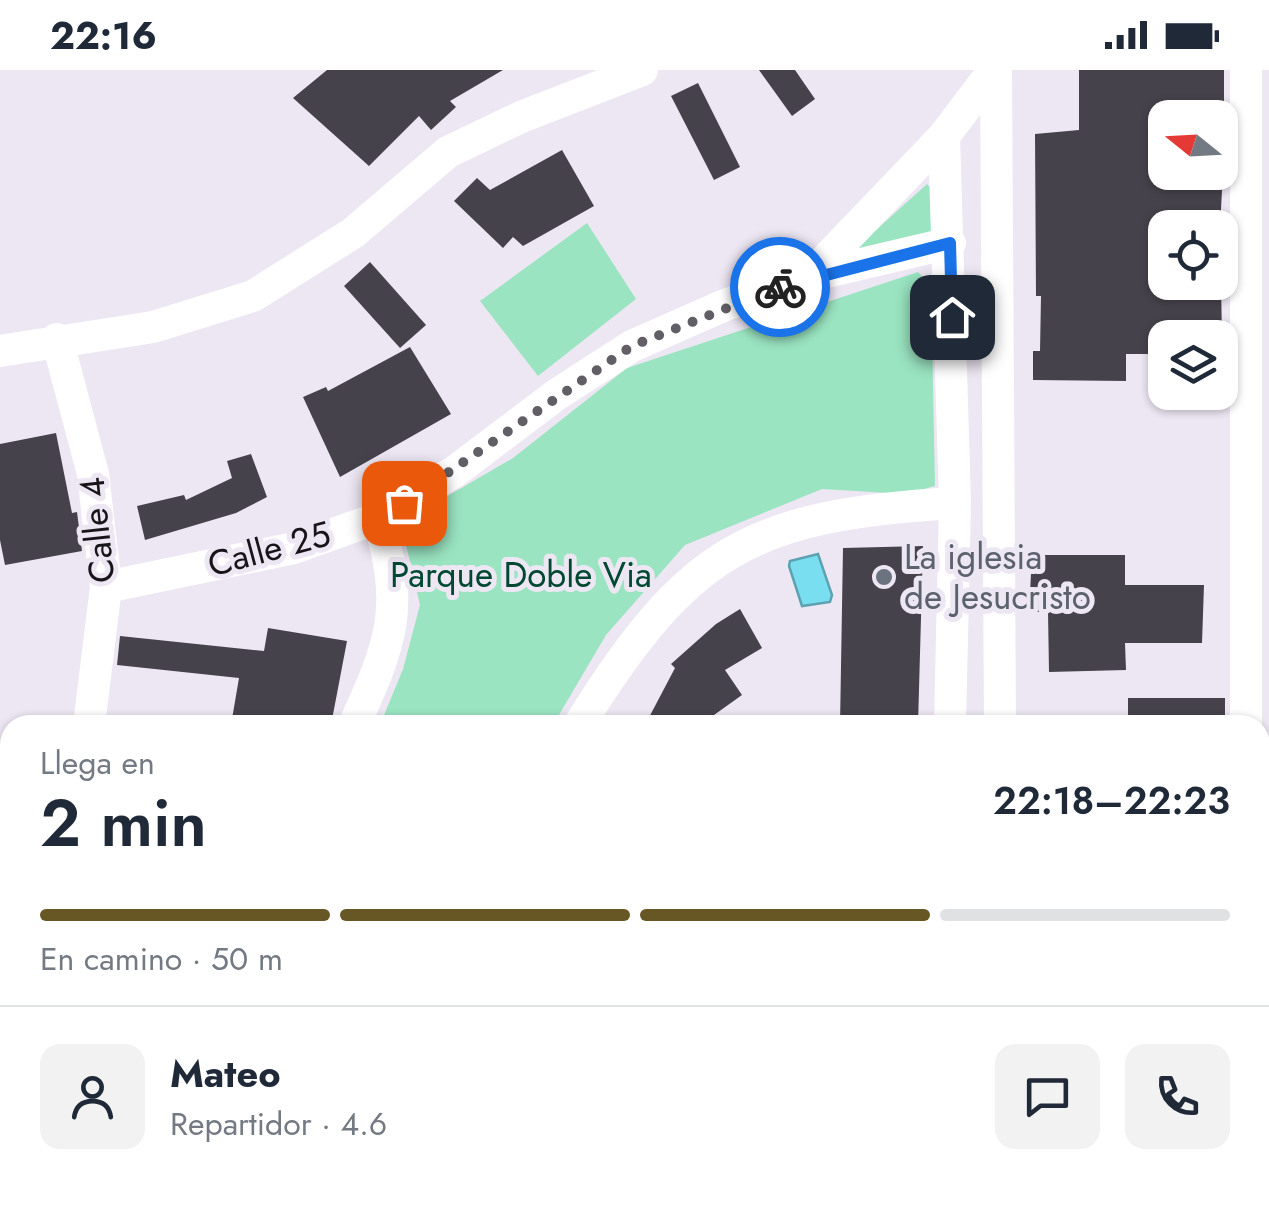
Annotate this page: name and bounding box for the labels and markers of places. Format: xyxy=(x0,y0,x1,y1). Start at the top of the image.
pin xyxy=(910,275,995,360)
pin xyxy=(362,461,447,546)
place label: La iglesia de Jesucristo xyxy=(904,532,1091,622)
marker: La iglesia de Jesucristo xyxy=(873,566,895,588)

